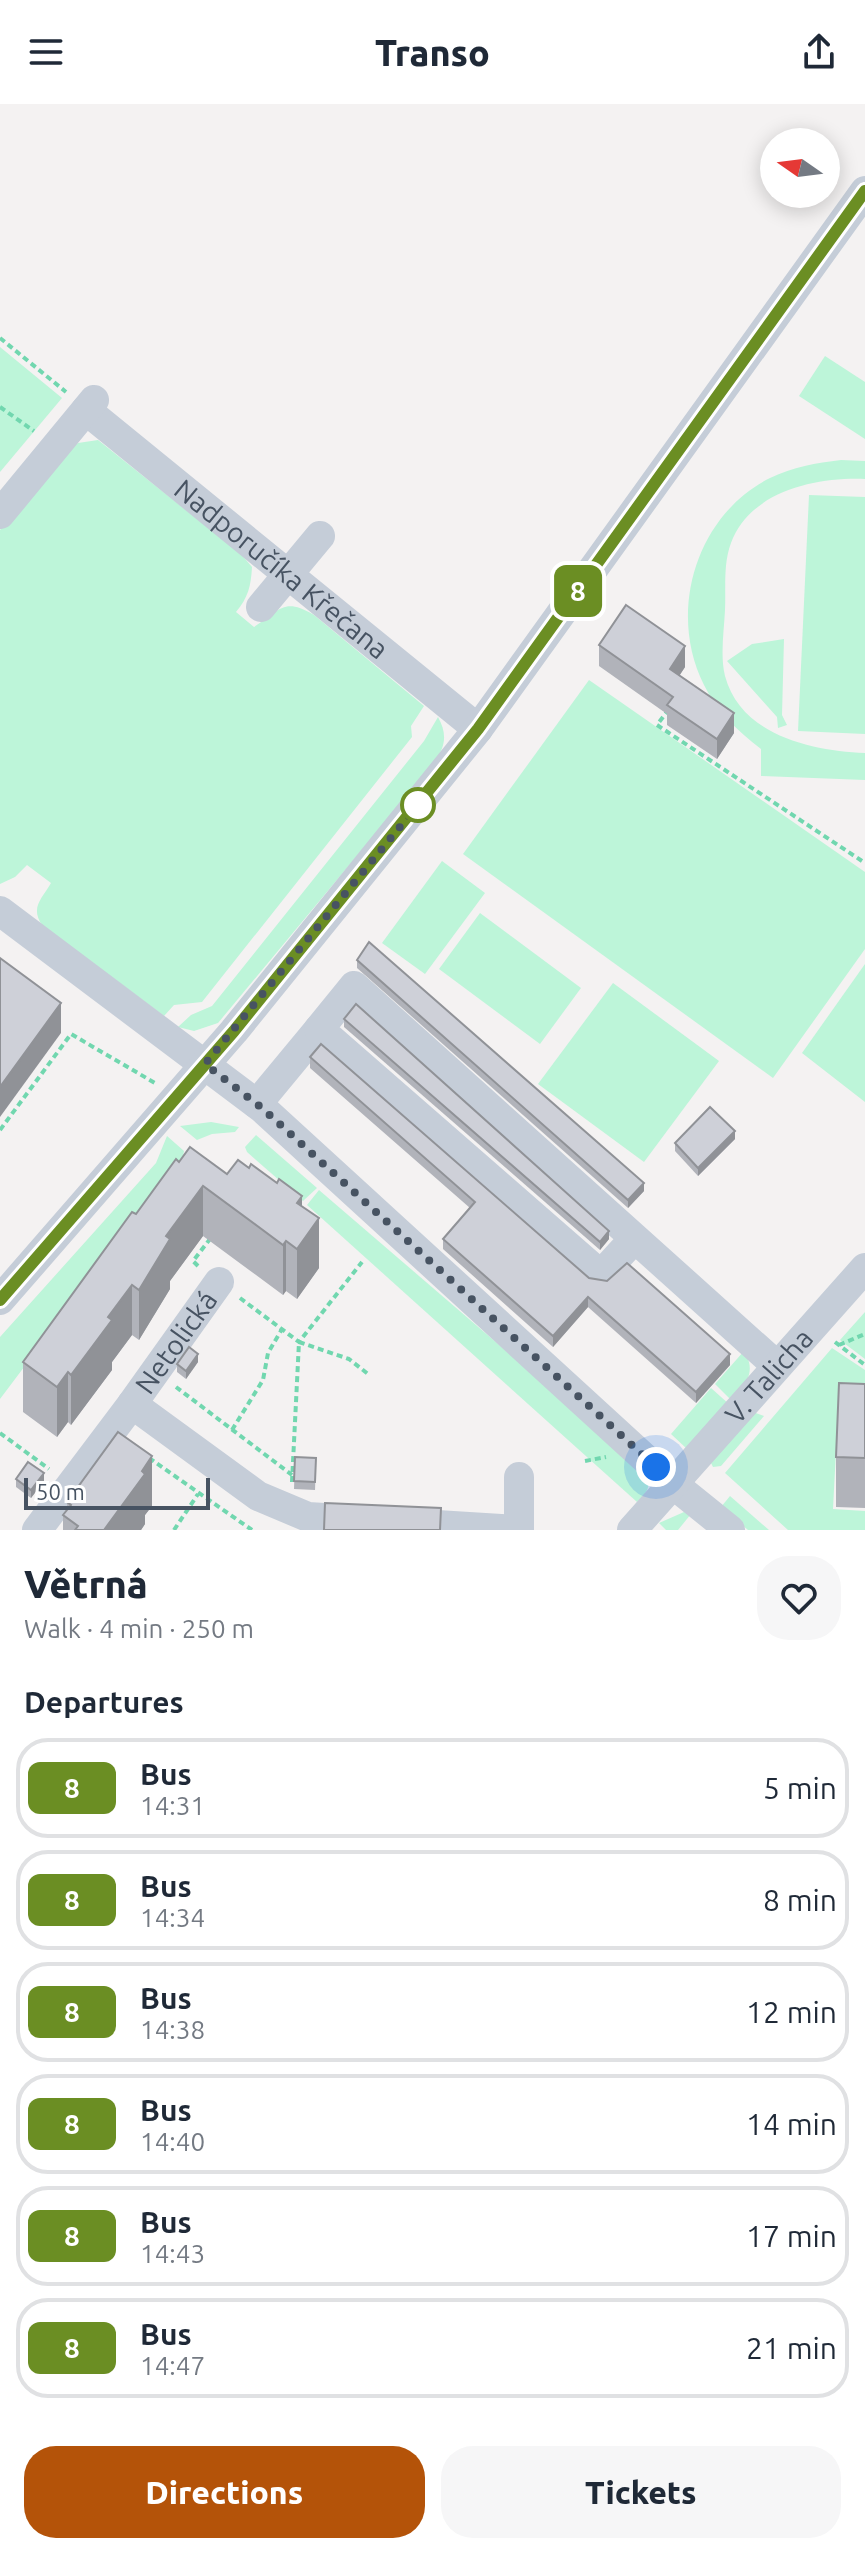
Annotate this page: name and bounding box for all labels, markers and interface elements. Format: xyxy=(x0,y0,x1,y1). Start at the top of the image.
icon: menu xyxy=(24,30,68,74)
icon: share xyxy=(797,30,841,74)
text: Transo xyxy=(375,32,490,73)
north arrow xyxy=(760,128,840,208)
map controls xyxy=(760,128,840,208)
street label: Nadporučíka Křečana xyxy=(169,473,395,665)
line badge: 8 xyxy=(552,565,604,617)
text: 8 xyxy=(570,575,586,606)
unlabelled marker xyxy=(401,788,435,822)
street label: Netolická xyxy=(129,1285,223,1399)
street label: V. Talicha xyxy=(718,1322,819,1429)
your location xyxy=(636,1447,676,1487)
scale bar xyxy=(24,1474,210,1510)
text: 50 m xyxy=(36,1479,85,1504)
button: heart xyxy=(757,1556,841,1640)
text: Větrná xyxy=(24,1563,148,1605)
text: Walk · 4 min · 250 m xyxy=(24,1614,254,1643)
text: Departures xyxy=(24,1685,184,1719)
text: Bus xyxy=(140,1757,192,1791)
text: 5 min xyxy=(763,1771,837,1805)
text: 8 xyxy=(64,1772,80,1803)
text: 14:31 xyxy=(140,1791,205,1820)
text: Bus xyxy=(140,1869,192,1903)
text: 8 min xyxy=(763,1883,837,1917)
text: 8 xyxy=(64,1884,80,1915)
text: 14:34 xyxy=(140,1903,205,1932)
text: Bus xyxy=(140,1981,192,2015)
text: 12 min xyxy=(746,1995,837,2029)
text: 8 xyxy=(64,1996,80,2027)
text: 14:38 xyxy=(140,2015,205,2044)
text: Bus xyxy=(140,2093,192,2127)
text: 14 min xyxy=(746,2107,837,2141)
text: 8 xyxy=(64,2108,80,2139)
text: 14:40 xyxy=(140,2127,205,2156)
text: Bus xyxy=(140,2205,192,2239)
text: 17 min xyxy=(746,2219,837,2253)
text: 8 xyxy=(64,2220,80,2251)
text: 14:43 xyxy=(140,2239,205,2268)
text: Bus xyxy=(140,2317,192,2351)
text: 21 min xyxy=(746,2331,837,2365)
text: 8 xyxy=(64,2332,80,2363)
text: 14:47 xyxy=(140,2351,205,2380)
button: Directions xyxy=(24,2446,425,2538)
button: Tickets xyxy=(441,2446,841,2538)

